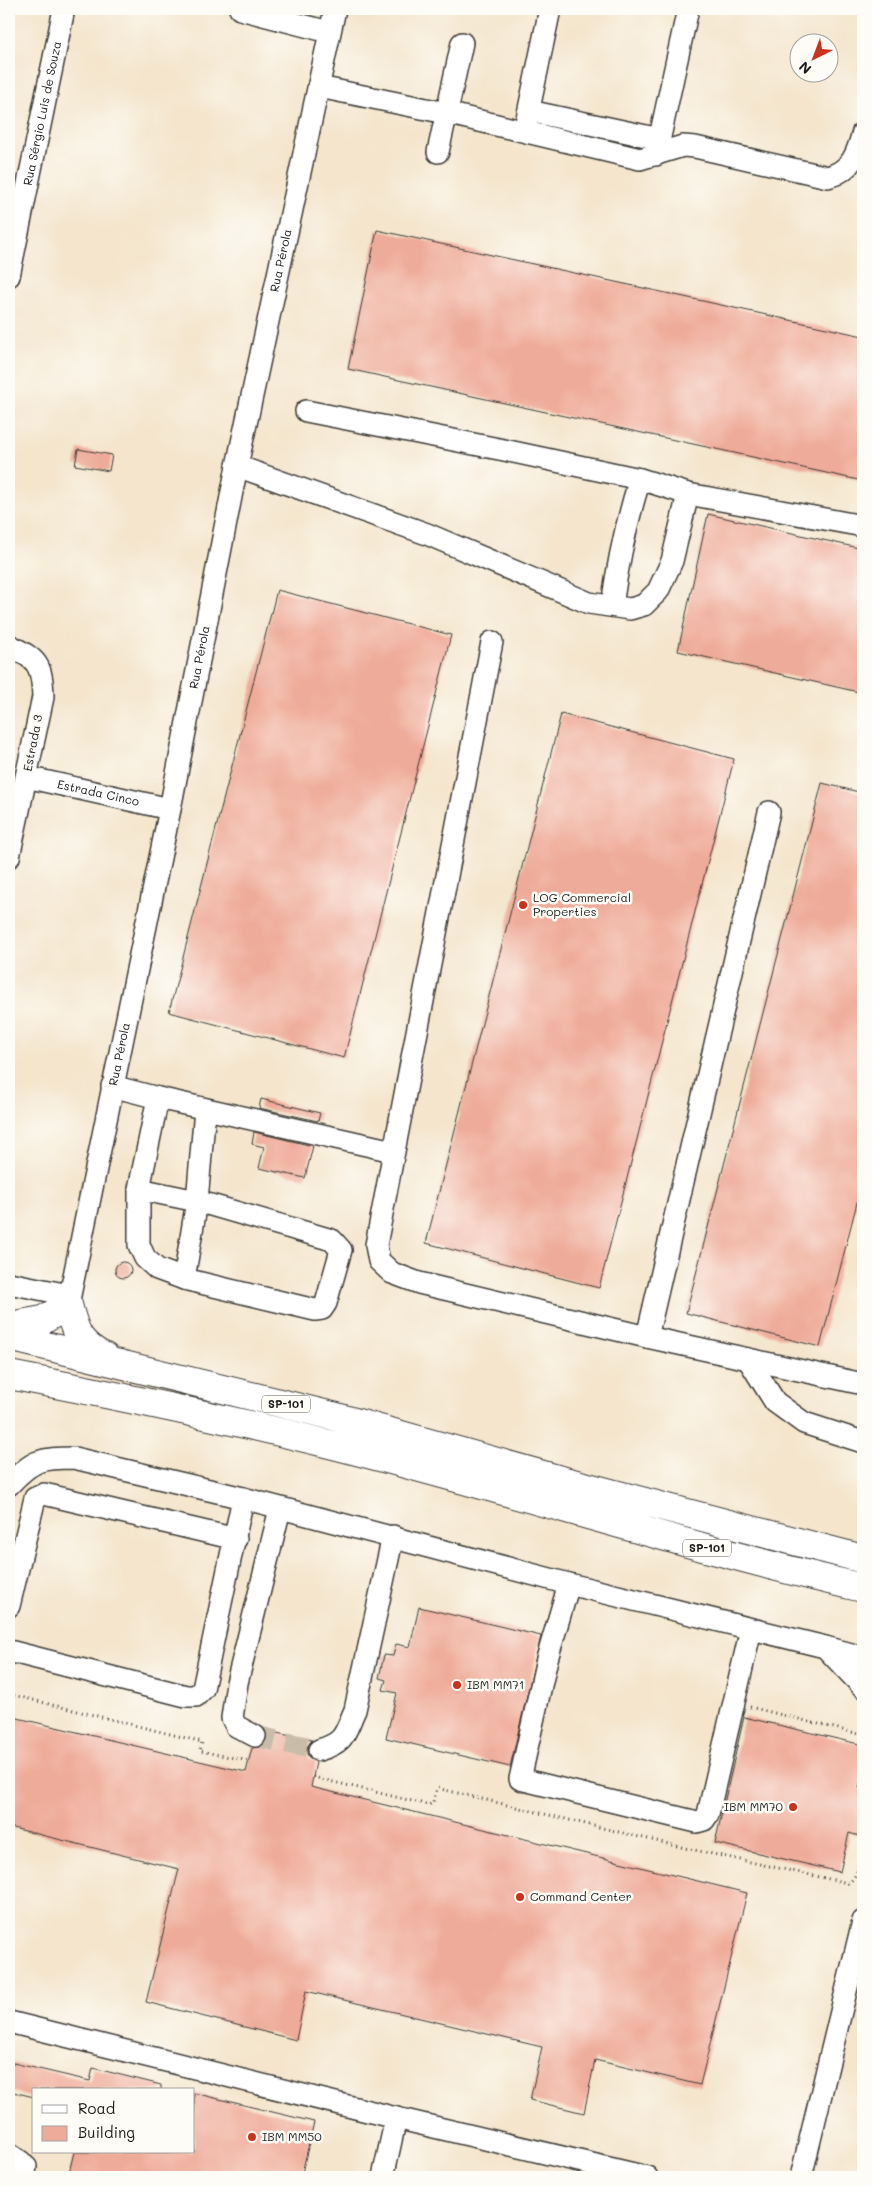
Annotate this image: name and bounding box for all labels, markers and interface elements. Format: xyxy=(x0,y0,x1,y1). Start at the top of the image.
north arrow xyxy=(790,32,840,82)
street label: Rua Sérgio Luis de Souza xyxy=(19,39,64,187)
text: N xyxy=(795,57,815,79)
street label: Rua Pérola xyxy=(266,227,295,293)
street label: Rua Pérola xyxy=(185,624,213,690)
street label: Estrada 3 xyxy=(19,713,45,773)
street label: Estrada Cinco xyxy=(56,775,141,809)
place label: LOG Commercial Properties xyxy=(533,889,631,919)
marker: LOG Commercial Properties xyxy=(517,899,529,911)
street label: Rua Pérola xyxy=(104,1021,133,1087)
road number: SP-101 xyxy=(262,1396,310,1412)
road number: SP-101 xyxy=(683,1540,731,1556)
place label: IBM MM71 xyxy=(467,1676,524,1692)
marker: IBM MM71 xyxy=(451,1679,463,1691)
place label: IBM MM70 xyxy=(724,1798,784,1814)
marker: IBM MM70 xyxy=(787,1801,799,1813)
place label: Command Center xyxy=(530,1888,632,1904)
marker: Command Center xyxy=(514,1891,526,1903)
legend xyxy=(32,2088,195,2154)
text: Road xyxy=(78,2098,115,2118)
text: Building xyxy=(78,2122,135,2142)
place label: IBM MM50 xyxy=(262,2128,322,2144)
marker: IBM MM50 xyxy=(246,2131,258,2143)

